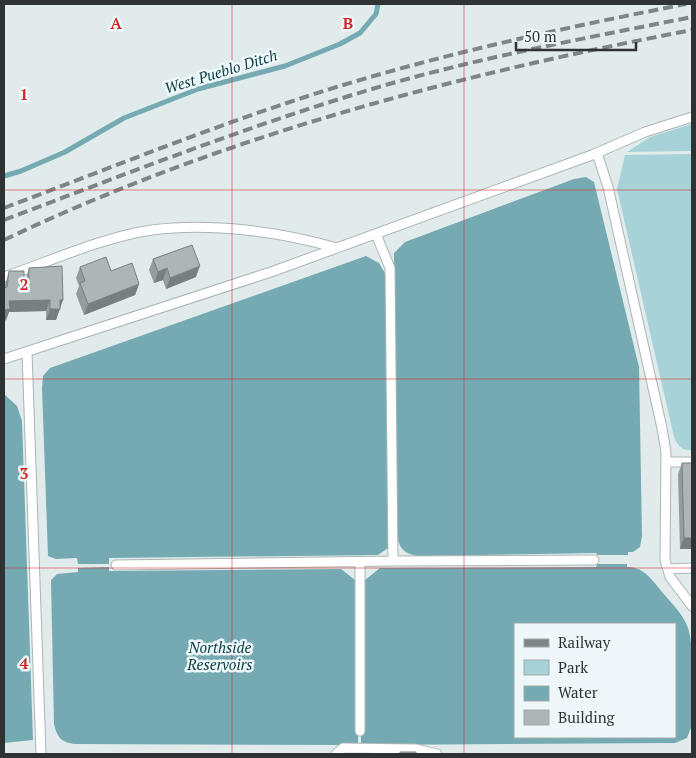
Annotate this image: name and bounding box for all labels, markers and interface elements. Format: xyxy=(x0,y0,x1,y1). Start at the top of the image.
text: A xyxy=(110,12,122,34)
text: B xyxy=(343,12,353,34)
scale bar xyxy=(516,20,636,52)
text: 50 m xyxy=(524,26,557,46)
water label: West Pueblo Ditch xyxy=(162,44,279,98)
text: 1 xyxy=(19,83,29,105)
text: 2 xyxy=(19,273,29,295)
text: 3 xyxy=(19,462,29,484)
legend xyxy=(514,623,676,738)
text: Railway xyxy=(558,632,611,652)
water label: Northside Reservoirs xyxy=(186,637,253,674)
text: 4 xyxy=(19,652,29,674)
text: Park xyxy=(558,657,588,677)
text: Water xyxy=(558,682,598,702)
text: Building xyxy=(558,707,616,727)

